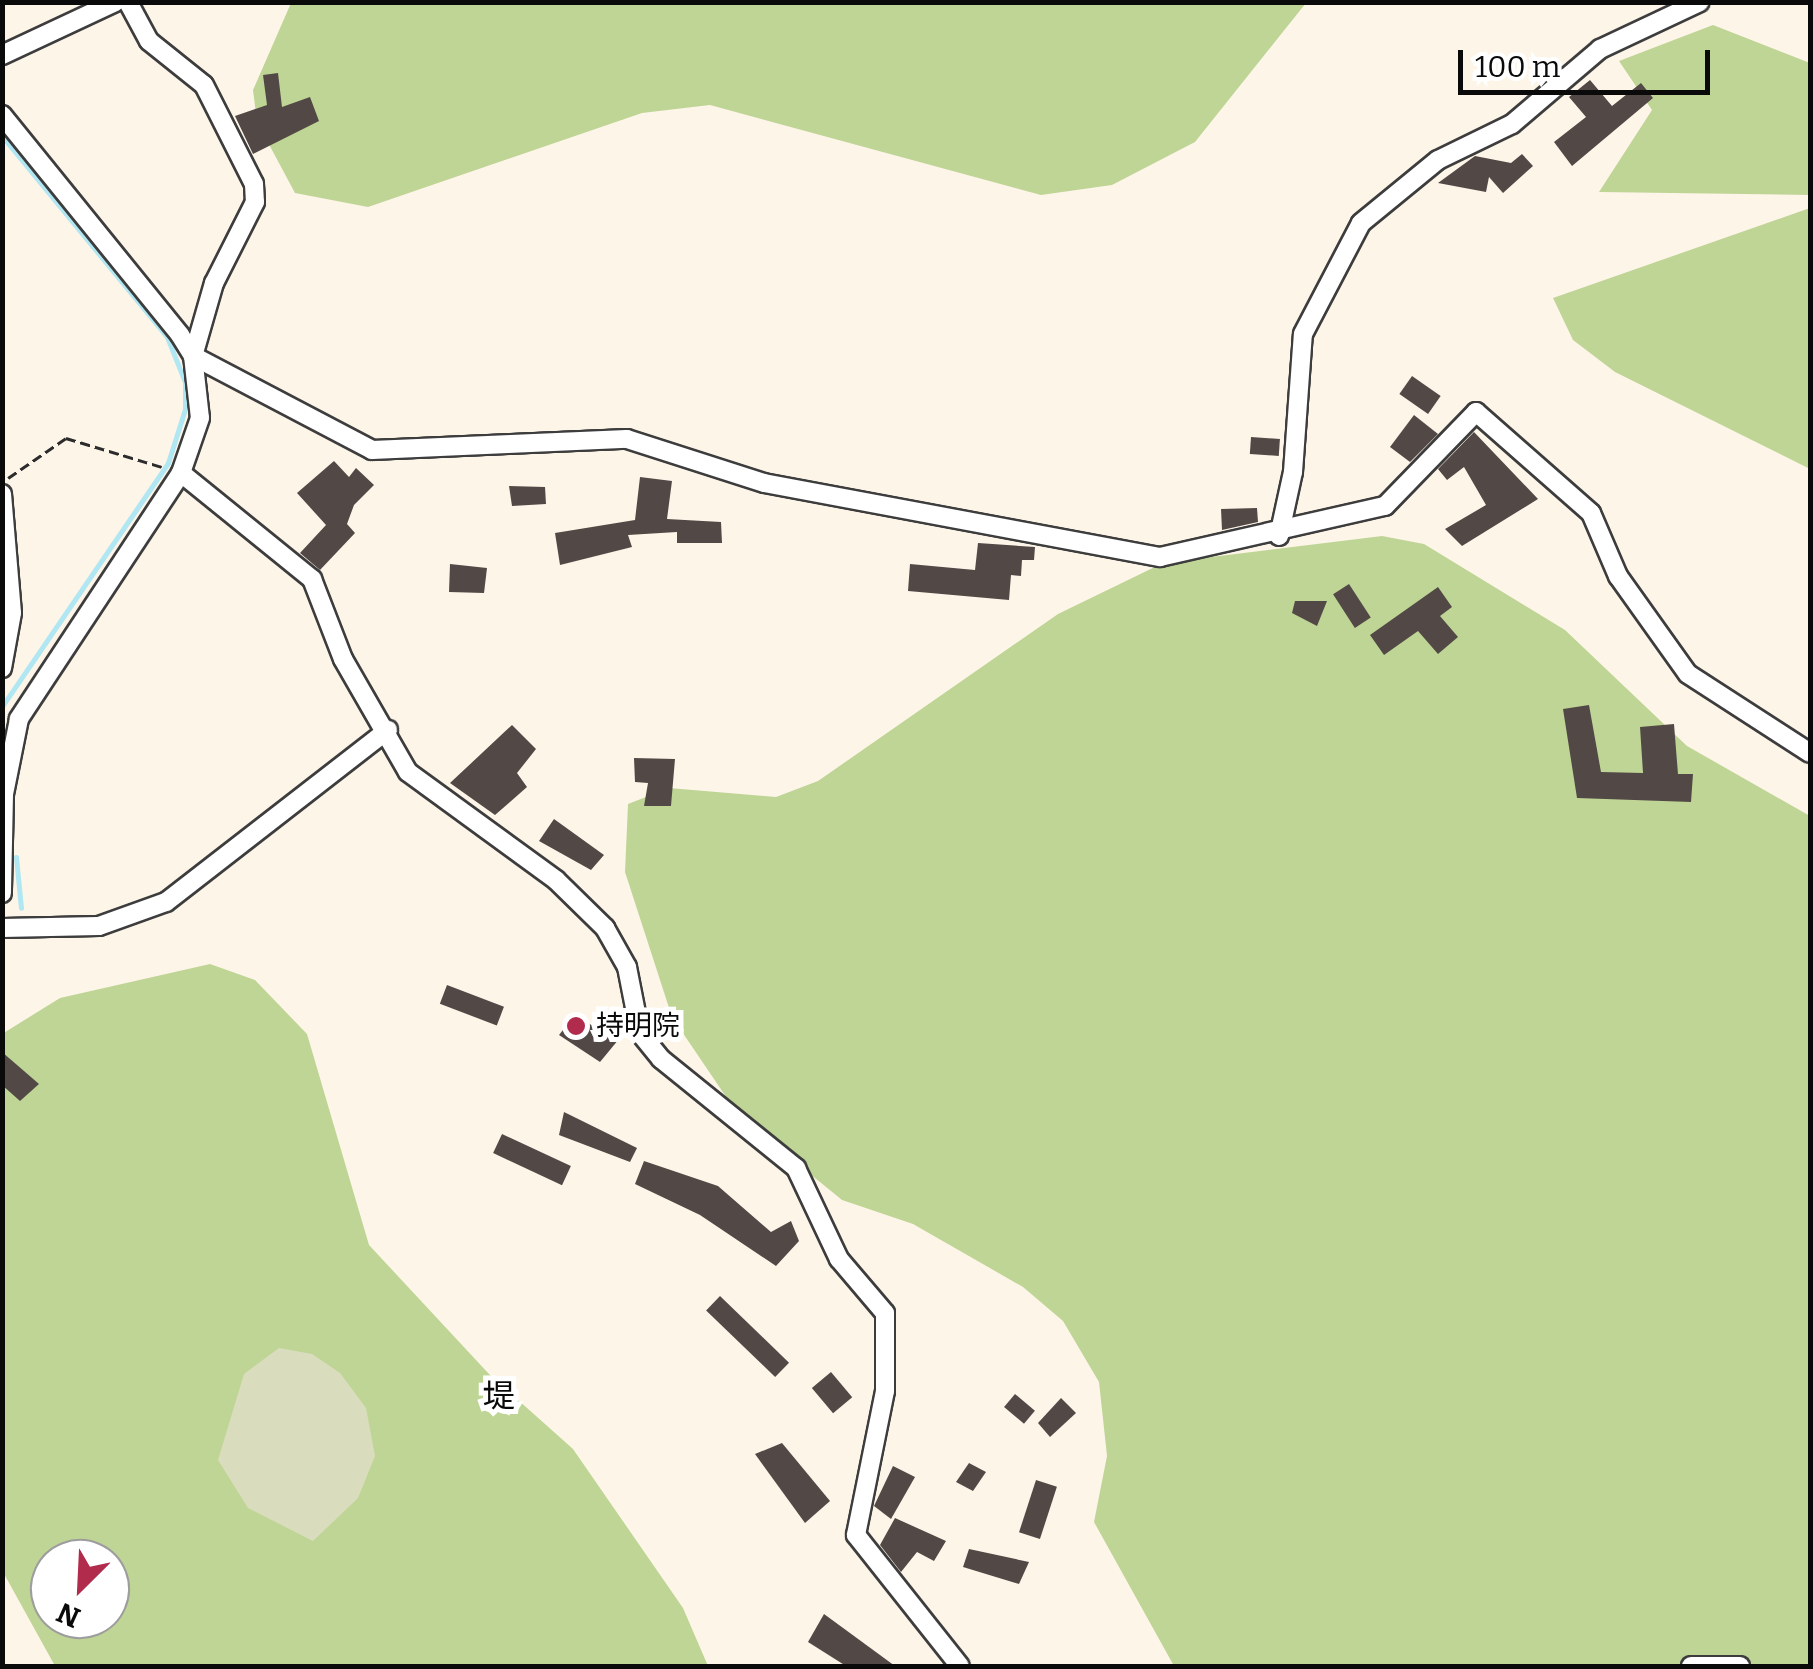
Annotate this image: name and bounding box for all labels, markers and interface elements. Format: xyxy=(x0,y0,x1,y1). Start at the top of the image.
scale bar xyxy=(1463,30,1716,92)
text: 100 m xyxy=(1475,49,1560,85)
place label: 持明院 xyxy=(596,1009,680,1043)
marker: 持明院 xyxy=(565,1015,587,1037)
district label: 堤 xyxy=(483,1377,515,1415)
north arrow xyxy=(30,1539,130,1639)
text: N xyxy=(52,1596,85,1635)

